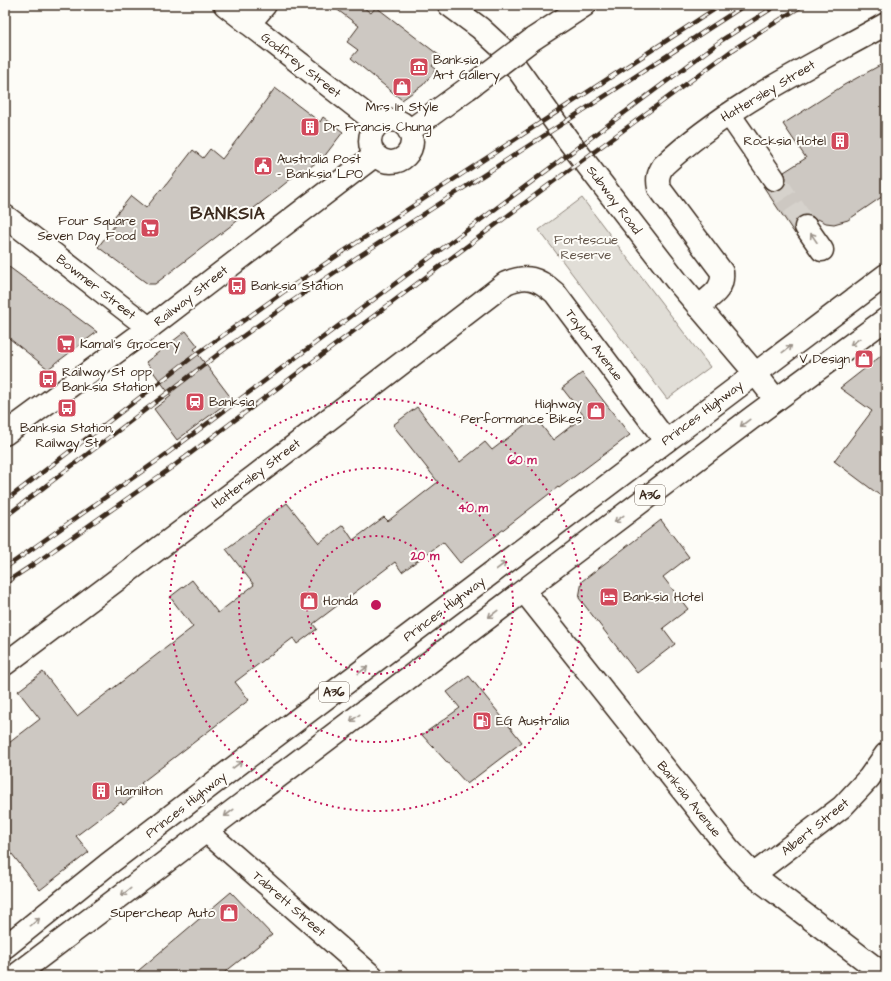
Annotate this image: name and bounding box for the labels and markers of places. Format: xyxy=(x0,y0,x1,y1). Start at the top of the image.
place label: Banksia Art Gallery xyxy=(433,51,500,85)
museum icon: Banksia Art Gallery xyxy=(408,56,430,78)
shop icon: Mrs In Style xyxy=(391,76,413,98)
place label: Mrs In Style xyxy=(365,98,439,117)
building icon: Dr Francis Chung xyxy=(299,116,321,138)
place label: Dr Francis Chung xyxy=(324,118,432,137)
building icon: Rocksia Hotel xyxy=(829,130,851,152)
place label: Rocksia Hotel xyxy=(743,132,826,150)
place label: Australia Post - Banksia LPO xyxy=(277,150,363,183)
public building icon: Australia Post - Banksia LPO xyxy=(252,155,274,177)
place label: Four Square Seven Day Food xyxy=(37,212,136,246)
supermarket icon: Four Square Seven Day Food xyxy=(139,217,161,239)
bus stop icon: Banksia Station xyxy=(226,275,248,297)
place label: Banksia Station xyxy=(251,277,343,295)
supermarket icon: Kamal's Grocery xyxy=(55,333,77,355)
place label: Kamal's Grocery xyxy=(80,335,180,354)
shop icon: V Design xyxy=(853,348,875,370)
place label: V Design xyxy=(799,350,850,369)
place label: Railway St opp Banksia Station xyxy=(62,363,154,396)
bus stop icon: Railway St opp Banksia Station xyxy=(37,368,59,390)
station icon: Banksia xyxy=(184,391,206,413)
place label: Banksia xyxy=(209,393,255,411)
place label: Highway Performance Bikes xyxy=(461,395,582,428)
bus stop icon: Banksia Station, Railway St xyxy=(56,397,78,419)
shop icon: Highway Performance Bikes xyxy=(585,400,607,422)
place label: Banksia Station, Railway St xyxy=(20,419,114,453)
hotel icon: Banksia Hotel xyxy=(598,586,620,608)
place label: Banksia Hotel xyxy=(623,588,703,606)
shop icon: Honda xyxy=(298,590,320,612)
place label: Honda xyxy=(323,592,358,610)
centre of rings xyxy=(369,598,383,612)
fuel station icon: EG Australia xyxy=(471,710,493,732)
place label: EG Australia xyxy=(496,712,569,730)
building icon: Hamilton xyxy=(90,780,112,802)
place label: Hamilton xyxy=(115,782,163,800)
shop icon: Supercheap Auto xyxy=(218,902,240,924)
place label: Supercheap Auto xyxy=(110,904,216,922)

